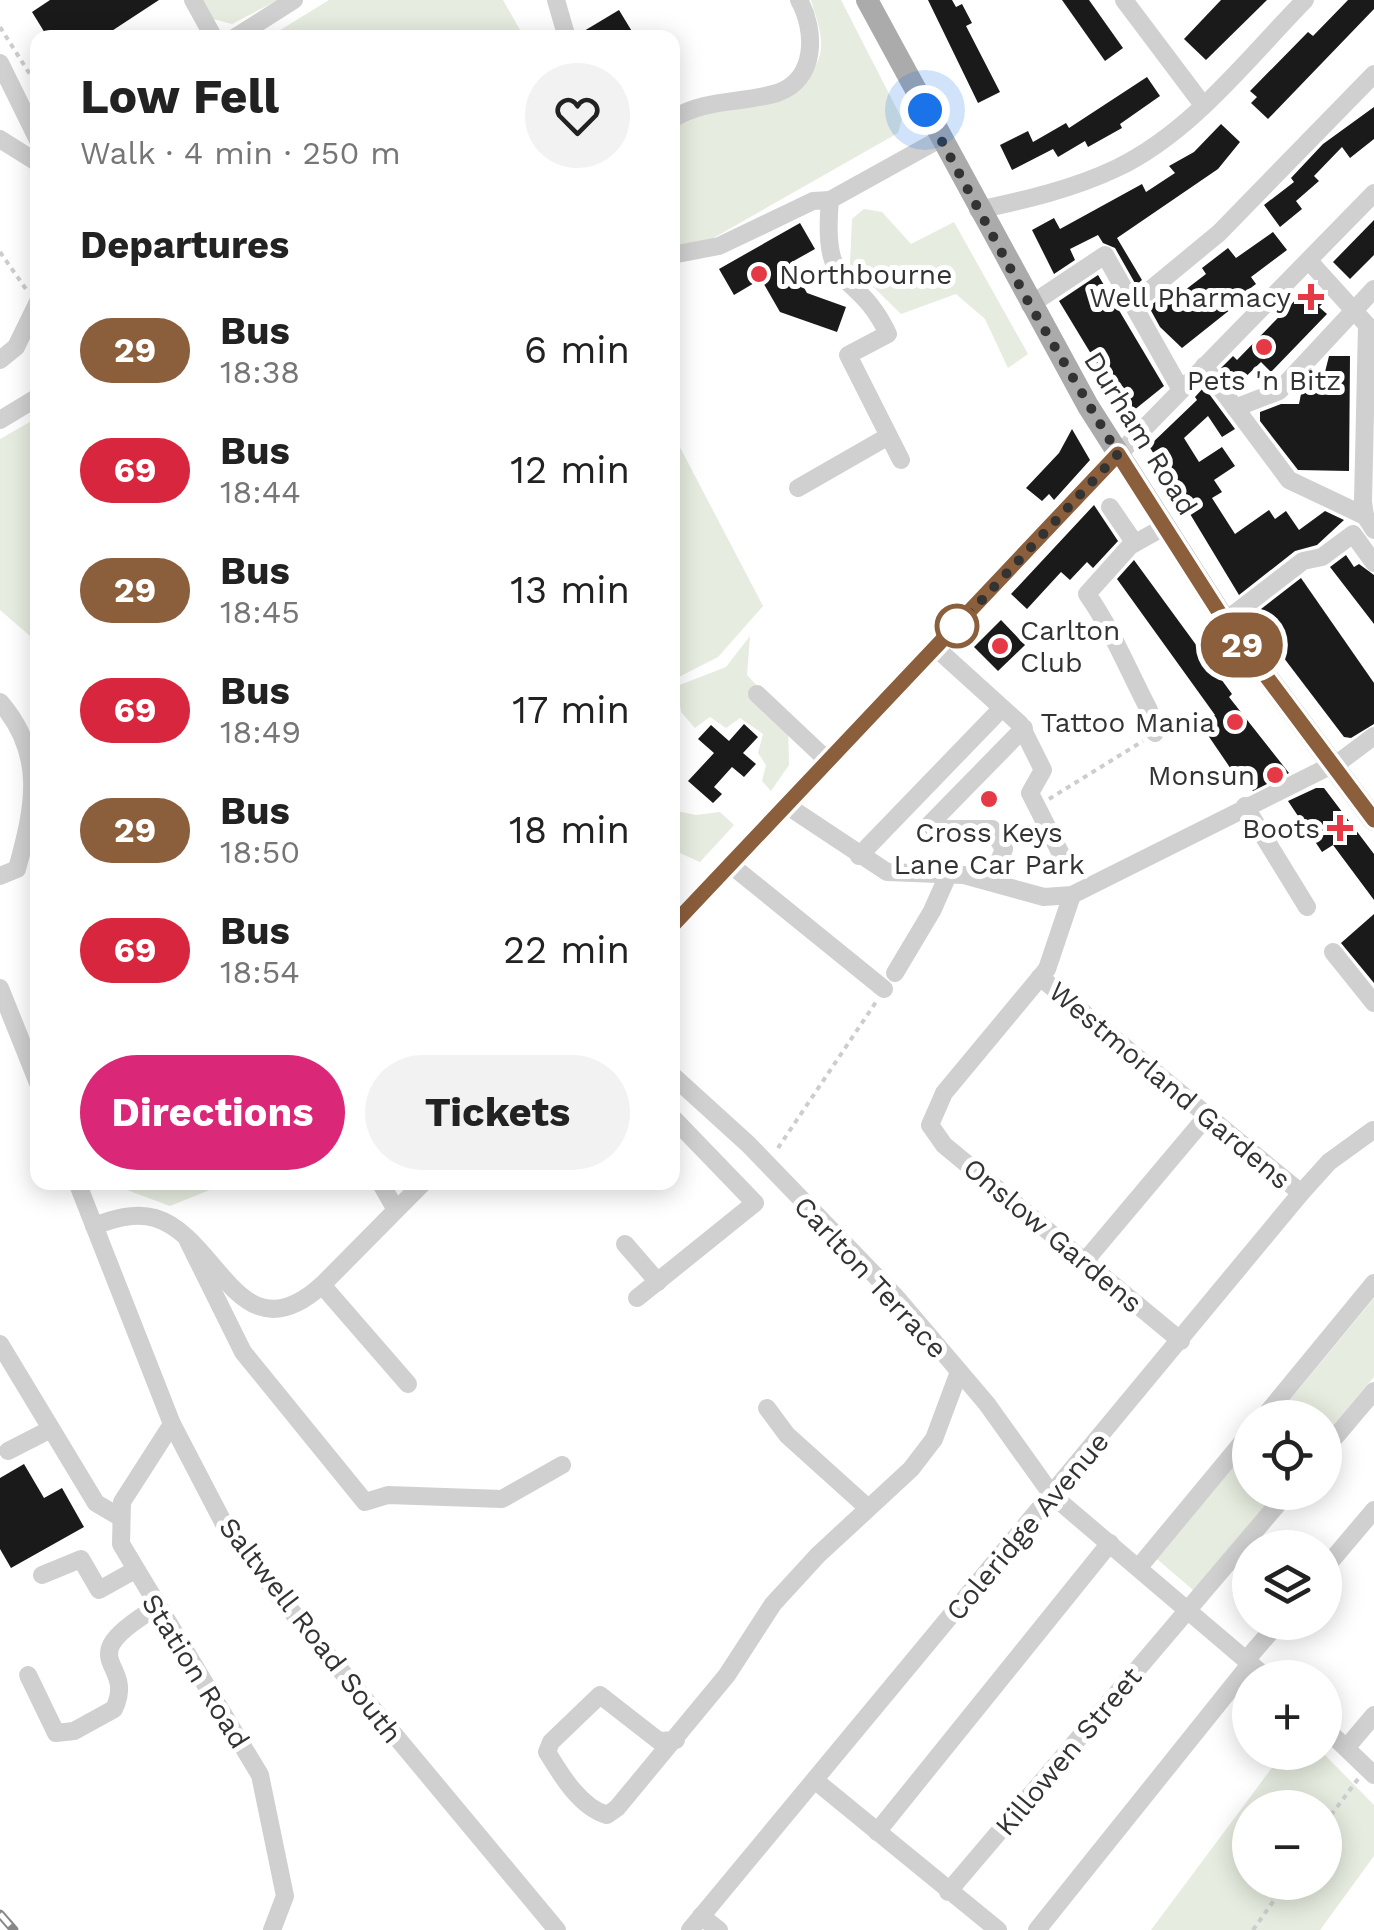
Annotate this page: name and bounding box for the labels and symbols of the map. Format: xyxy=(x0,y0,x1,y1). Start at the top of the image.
your location xyxy=(900,85,950,135)
place label: Northbourne xyxy=(779,258,952,291)
marker: Northbourne xyxy=(748,263,770,285)
place label: Well Pharmacy xyxy=(1089,281,1292,314)
marker: Well Pharmacy xyxy=(1300,286,1322,308)
marker: Pets 'n Bitz xyxy=(1253,336,1275,358)
street label: Durham Road xyxy=(1077,345,1204,521)
place label: Pets 'n Bitz xyxy=(1187,364,1341,397)
unlabelled marker xyxy=(936,605,978,647)
line badge: 29 xyxy=(1197,612,1287,678)
place label: Carlton Club xyxy=(1020,614,1120,679)
marker: Carlton Club xyxy=(989,635,1011,657)
place label: Tattoo Mania xyxy=(1041,706,1215,739)
marker: Tattoo Mania xyxy=(1224,711,1246,733)
place label: Monsun xyxy=(1148,759,1255,792)
marker: Monsun xyxy=(1264,764,1286,786)
marker: Cross Keys Lane Car Park xyxy=(978,788,1000,810)
place label: Boots xyxy=(1242,812,1320,845)
place label: Cross Keys Lane Car Park xyxy=(893,816,1085,881)
marker: Boots xyxy=(1329,817,1351,839)
street label: Westmorland Gardens xyxy=(1042,975,1297,1196)
street label: Onslow Gardens xyxy=(957,1151,1149,1320)
street label: Carlton Terrace xyxy=(787,1190,954,1365)
street label: Coleridge Avenue xyxy=(939,1425,1116,1627)
street label: Saltwell Road South xyxy=(212,1511,409,1750)
street label: Station Road xyxy=(135,1588,256,1755)
street label: Killowen Street xyxy=(988,1660,1149,1842)

